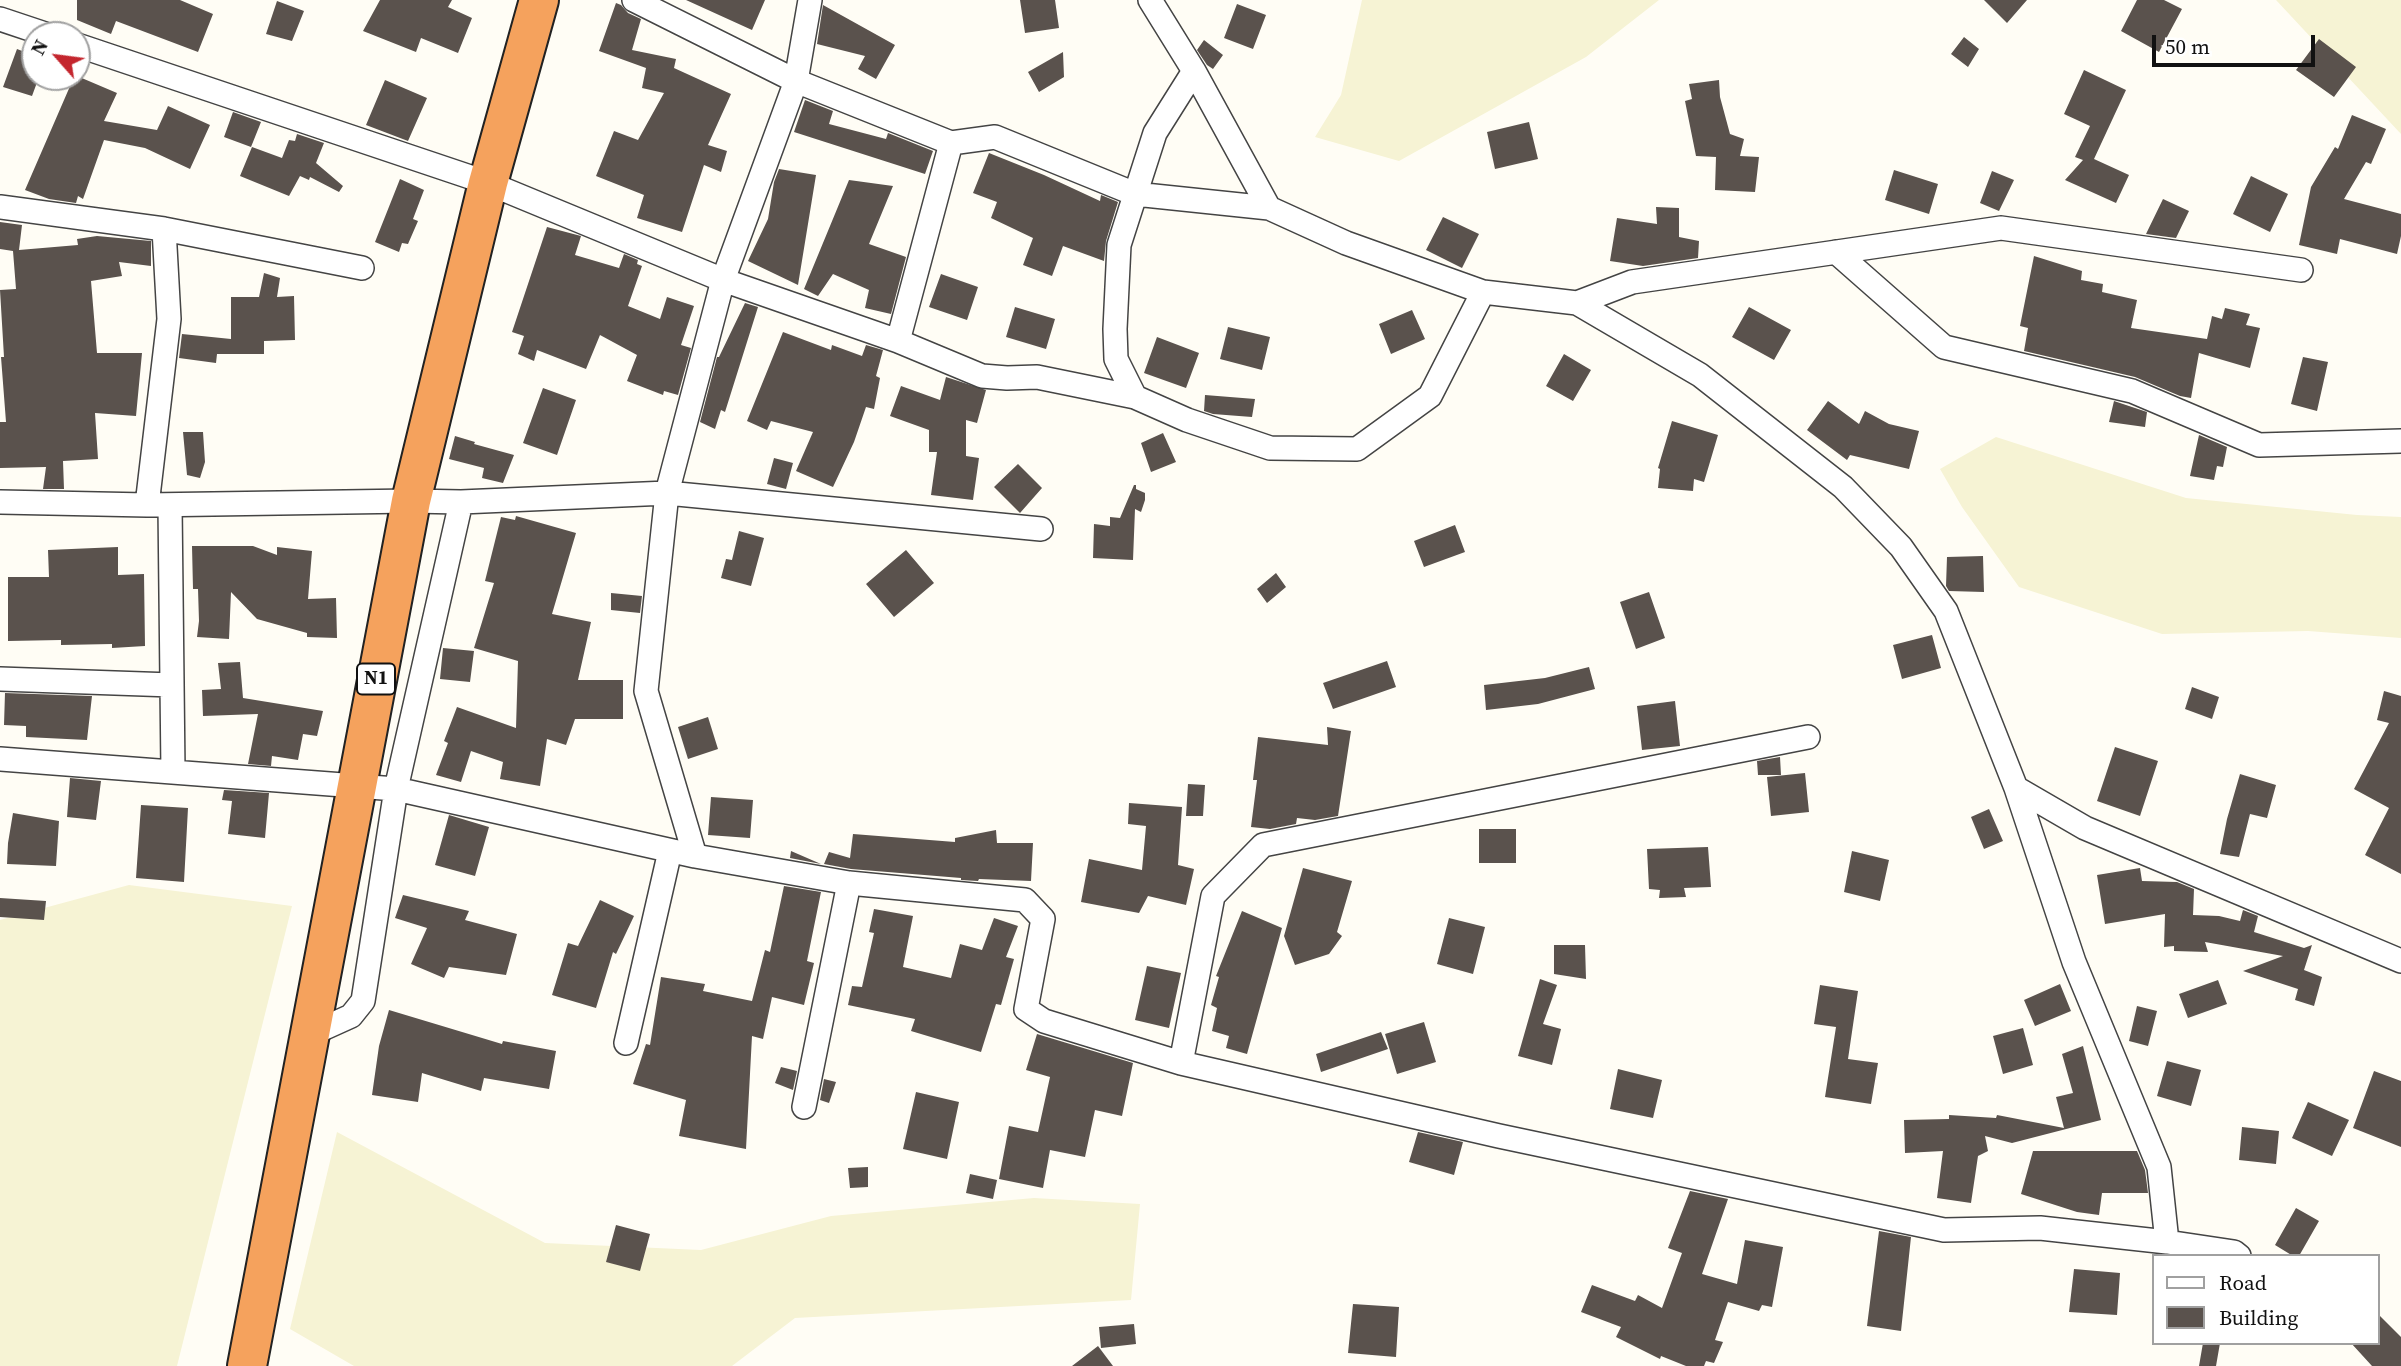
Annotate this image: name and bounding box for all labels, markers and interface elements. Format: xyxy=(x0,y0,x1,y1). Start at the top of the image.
north arrow xyxy=(21,21,91,91)
scale bar xyxy=(2156,21,2319,65)
text: 50 m xyxy=(2165,32,2210,61)
text: N xyxy=(24,35,54,59)
road number: N1 xyxy=(357,664,395,694)
legend xyxy=(2152,1254,2380,1345)
text: Road xyxy=(2219,1268,2267,1297)
text: Building xyxy=(2219,1303,2298,1332)

